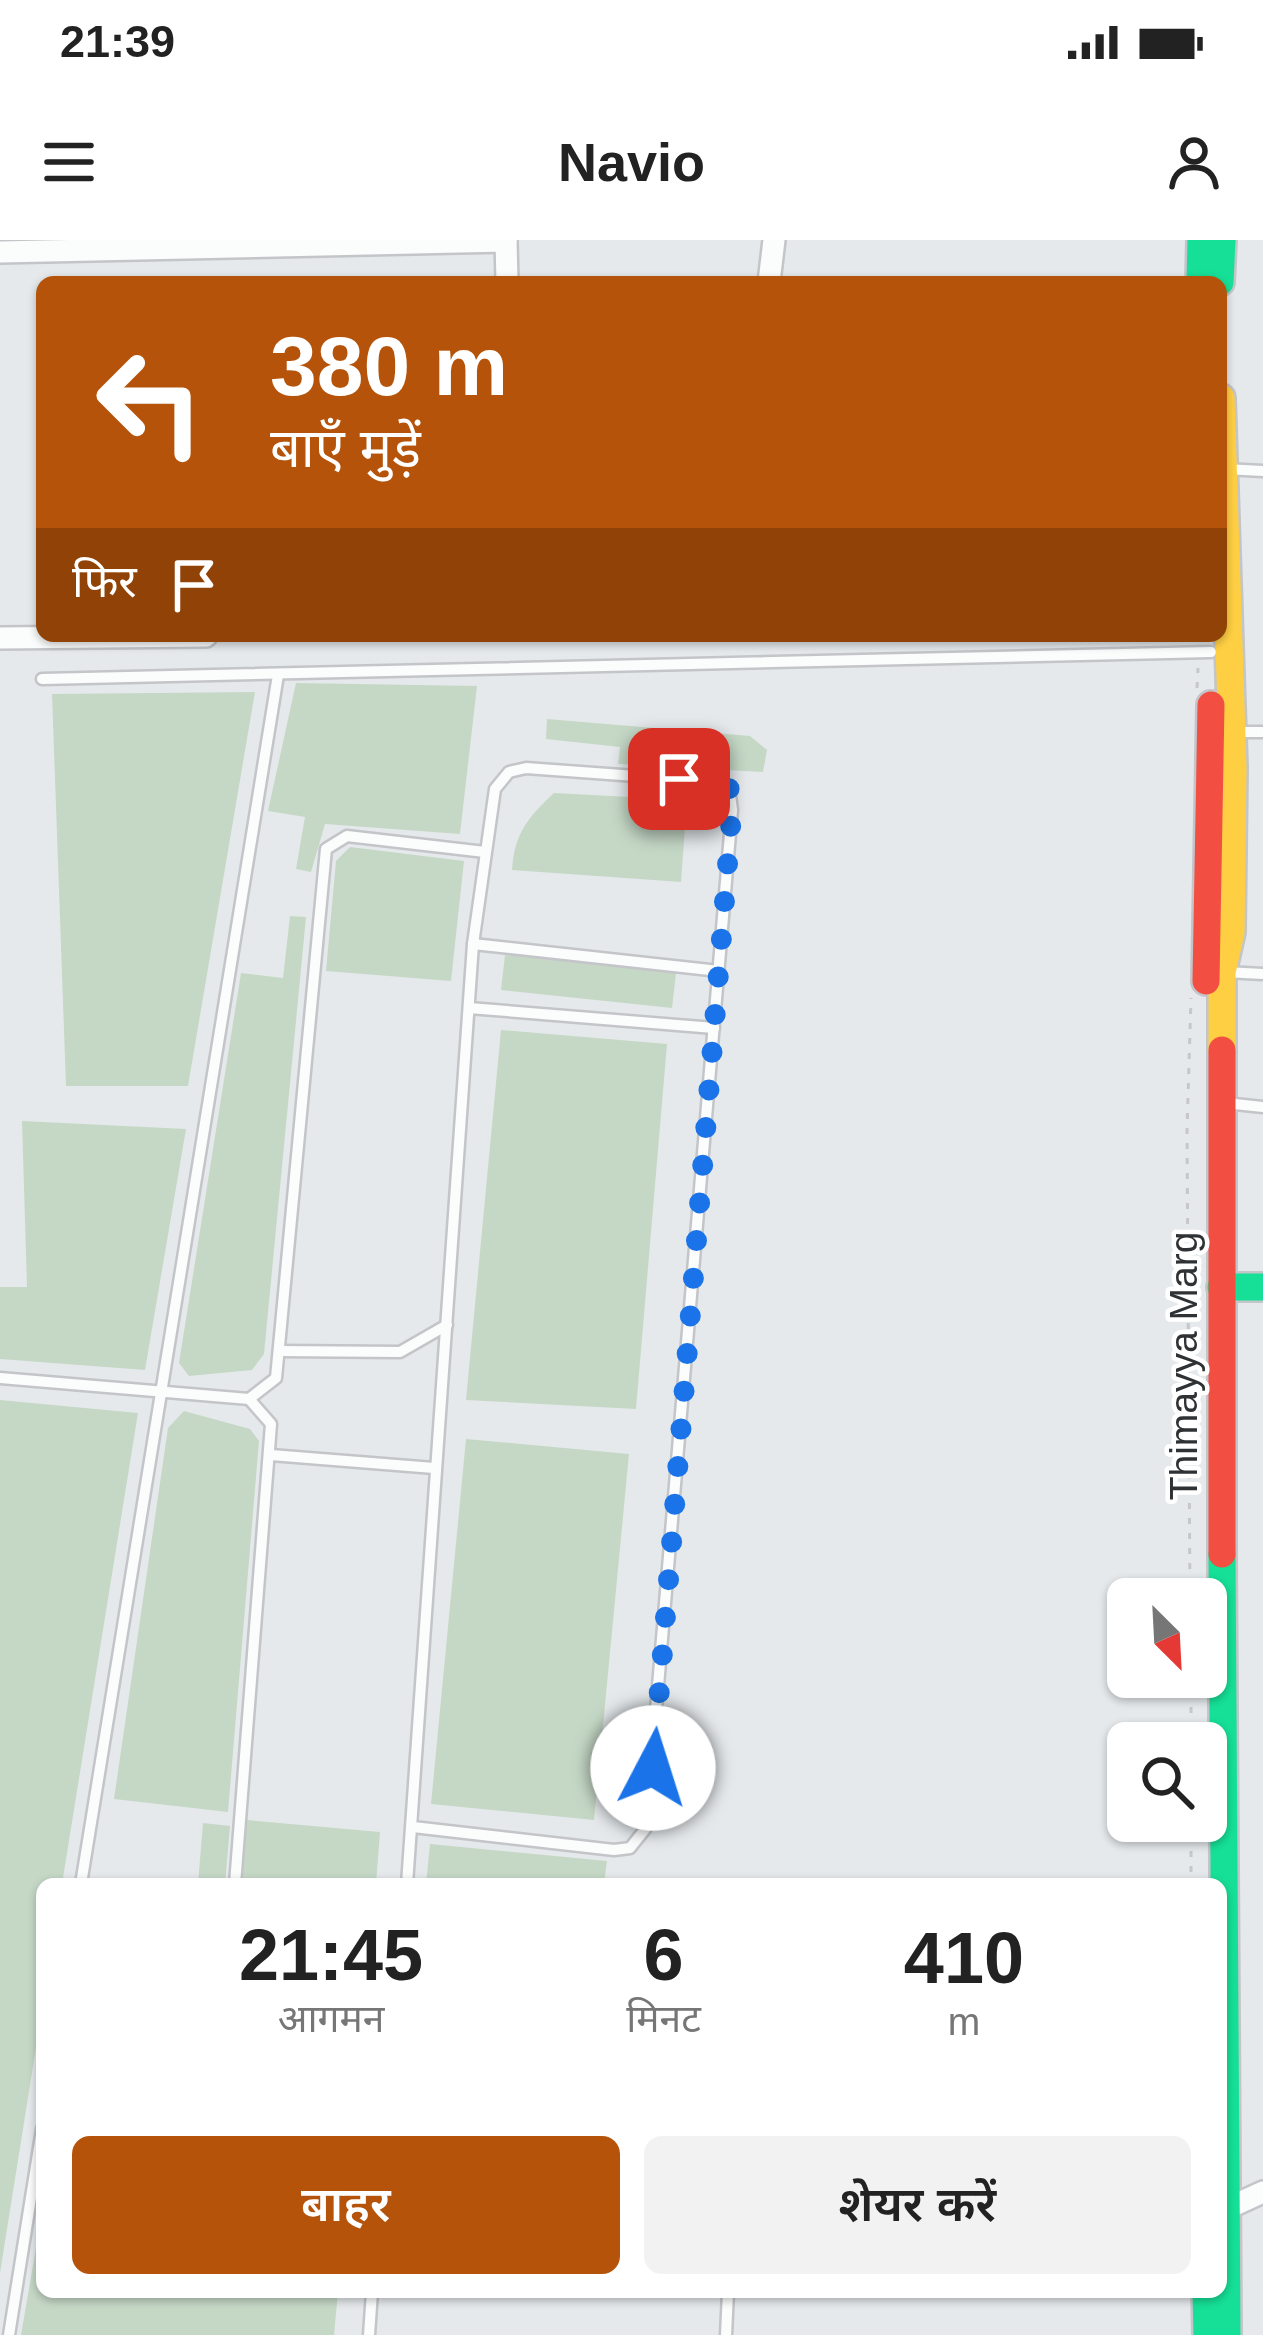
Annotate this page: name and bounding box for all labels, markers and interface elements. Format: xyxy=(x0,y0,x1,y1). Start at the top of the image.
text: 21:39 xyxy=(60,16,175,67)
icon: menu xyxy=(36,129,102,195)
icon: person xyxy=(1161,129,1227,195)
text: Navio xyxy=(558,132,705,192)
text: 380 m xyxy=(270,319,508,413)
icon: left xyxy=(72,324,228,480)
text: बाएँ मुड़ें xyxy=(270,418,421,478)
icon: arrive xyxy=(161,552,227,618)
text: फिर xyxy=(72,556,137,607)
pin xyxy=(628,728,730,830)
icon: arrive xyxy=(646,746,712,812)
street label: Thimayya Marg xyxy=(1162,1232,1205,1500)
north arrow xyxy=(1107,1578,1227,1698)
map controls xyxy=(1107,1578,1227,1842)
position arrow xyxy=(590,1705,716,1831)
button: search xyxy=(1107,1722,1227,1842)
text: 21:45 xyxy=(239,1915,423,1995)
text: 6 xyxy=(643,1915,684,1995)
text: 410 xyxy=(904,1918,1024,1998)
text: आगमन xyxy=(278,1997,384,2040)
text: मिनट xyxy=(626,1997,701,2040)
text: m xyxy=(948,2000,980,2043)
button: बाहर xyxy=(72,2136,620,2274)
button: शेयर करें xyxy=(644,2136,1191,2274)

